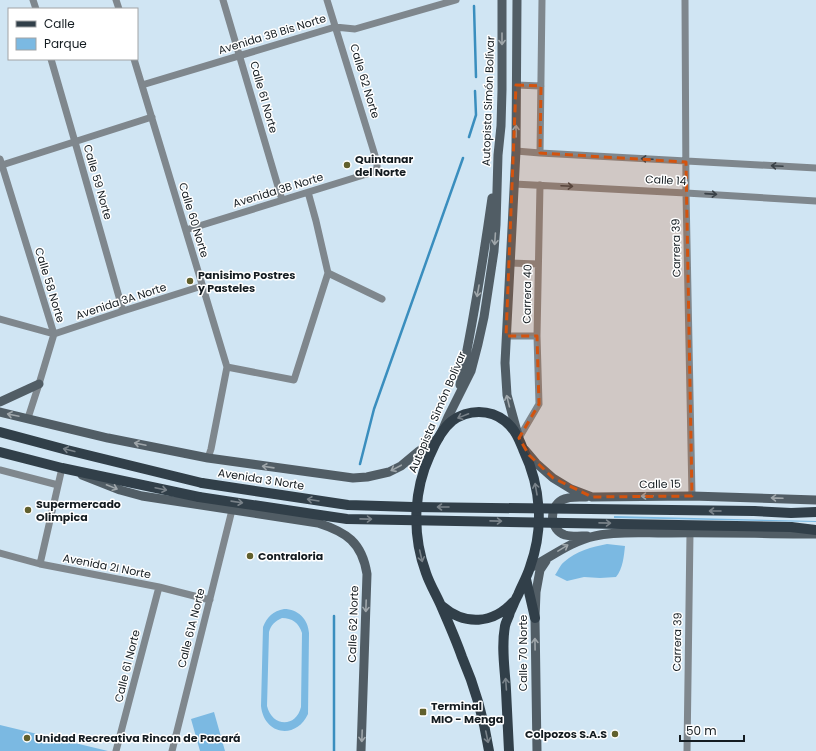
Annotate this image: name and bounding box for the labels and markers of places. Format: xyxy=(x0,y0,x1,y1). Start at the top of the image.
place label: Quintanar del Norte xyxy=(355,151,414,180)
marker: Quintanar del Norte xyxy=(342,160,352,170)
place label: Panisimo Postres y Pasteles xyxy=(197,267,295,296)
marker: Panisimo Postres y Pasteles xyxy=(185,276,195,286)
place label: Supermercado Olimpica xyxy=(36,496,121,525)
marker: Supermercado Olimpica xyxy=(23,505,33,515)
place label: Contraloria xyxy=(258,548,323,564)
marker: Contraloria xyxy=(245,551,255,561)
place label: Terminal MIO - Menga xyxy=(431,698,503,727)
marker: Terminal MIO - Menga xyxy=(418,707,428,717)
place label: Colpozos S.A.S xyxy=(525,726,607,742)
marker: Colpozos S.A.S xyxy=(610,729,620,739)
place label: Unidad Recreativa Rincon de Pacará xyxy=(35,730,241,746)
marker: Unidad Recreativa Rincon de Pacará xyxy=(22,733,32,743)

